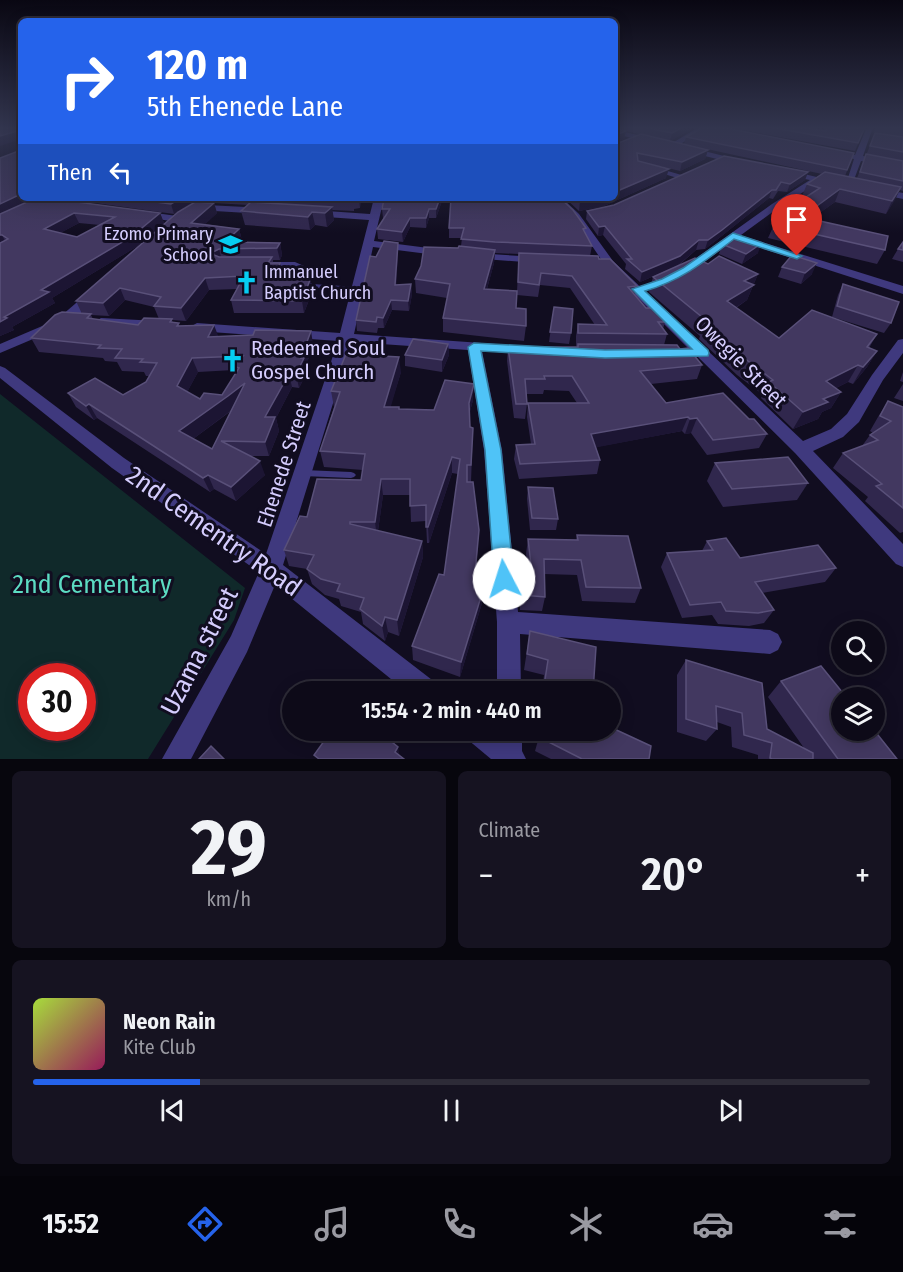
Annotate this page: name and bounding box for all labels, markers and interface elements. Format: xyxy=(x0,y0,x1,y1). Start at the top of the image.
text: 120 m xyxy=(147,40,248,90)
icon: right xyxy=(48,42,126,120)
text: 5th Ehenede Lane xyxy=(147,91,343,123)
icon: left xyxy=(104,156,137,189)
text: Then xyxy=(48,159,92,186)
pin xyxy=(771,194,822,256)
icon: arrive xyxy=(780,203,813,236)
place label: Ezomo Primary School xyxy=(104,223,213,266)
school or university icon: Ezomo Primary School xyxy=(218,231,244,257)
place label: Immanuel Baptist Church xyxy=(264,261,371,304)
church icon: Immanuel Baptist Church xyxy=(233,269,259,295)
street label: Owegie Street xyxy=(690,311,793,414)
place label: Redeemed Soul Gospel Church xyxy=(251,335,386,385)
church icon: Redeemed Soul Gospel Church xyxy=(220,347,246,373)
street label: Ehenede Street xyxy=(251,398,317,530)
street label: 2nd Cementry Road xyxy=(120,459,307,603)
position arrow xyxy=(472,547,536,611)
park label: 2nd Cementary xyxy=(12,569,172,600)
street label: Uzama street xyxy=(154,582,245,720)
map controls xyxy=(831,621,885,741)
button: search xyxy=(831,621,885,675)
speed limit sign: 30 xyxy=(18,663,96,741)
button: layers xyxy=(831,687,885,741)
text: 15:54 · 2 min · 440 m xyxy=(361,697,542,724)
text: 29 xyxy=(191,801,267,895)
text: Climate xyxy=(479,818,540,842)
text: 20° xyxy=(641,848,707,902)
text: − xyxy=(479,856,493,896)
text: + xyxy=(855,856,870,896)
text: km/h xyxy=(206,887,251,911)
text: Neon Rain xyxy=(123,1008,216,1035)
text: Kite Club xyxy=(123,1035,196,1059)
icon: previous xyxy=(156,1094,189,1127)
icon: pause xyxy=(435,1094,468,1127)
icon: next xyxy=(714,1094,747,1127)
icon: directions xyxy=(184,1203,226,1245)
icon: music xyxy=(311,1203,353,1245)
icon: phone xyxy=(438,1203,480,1245)
icon: climate xyxy=(565,1203,607,1245)
icon: car xyxy=(692,1203,734,1245)
icon: filters xyxy=(819,1203,861,1245)
text: 15:52 xyxy=(42,1208,99,1240)

